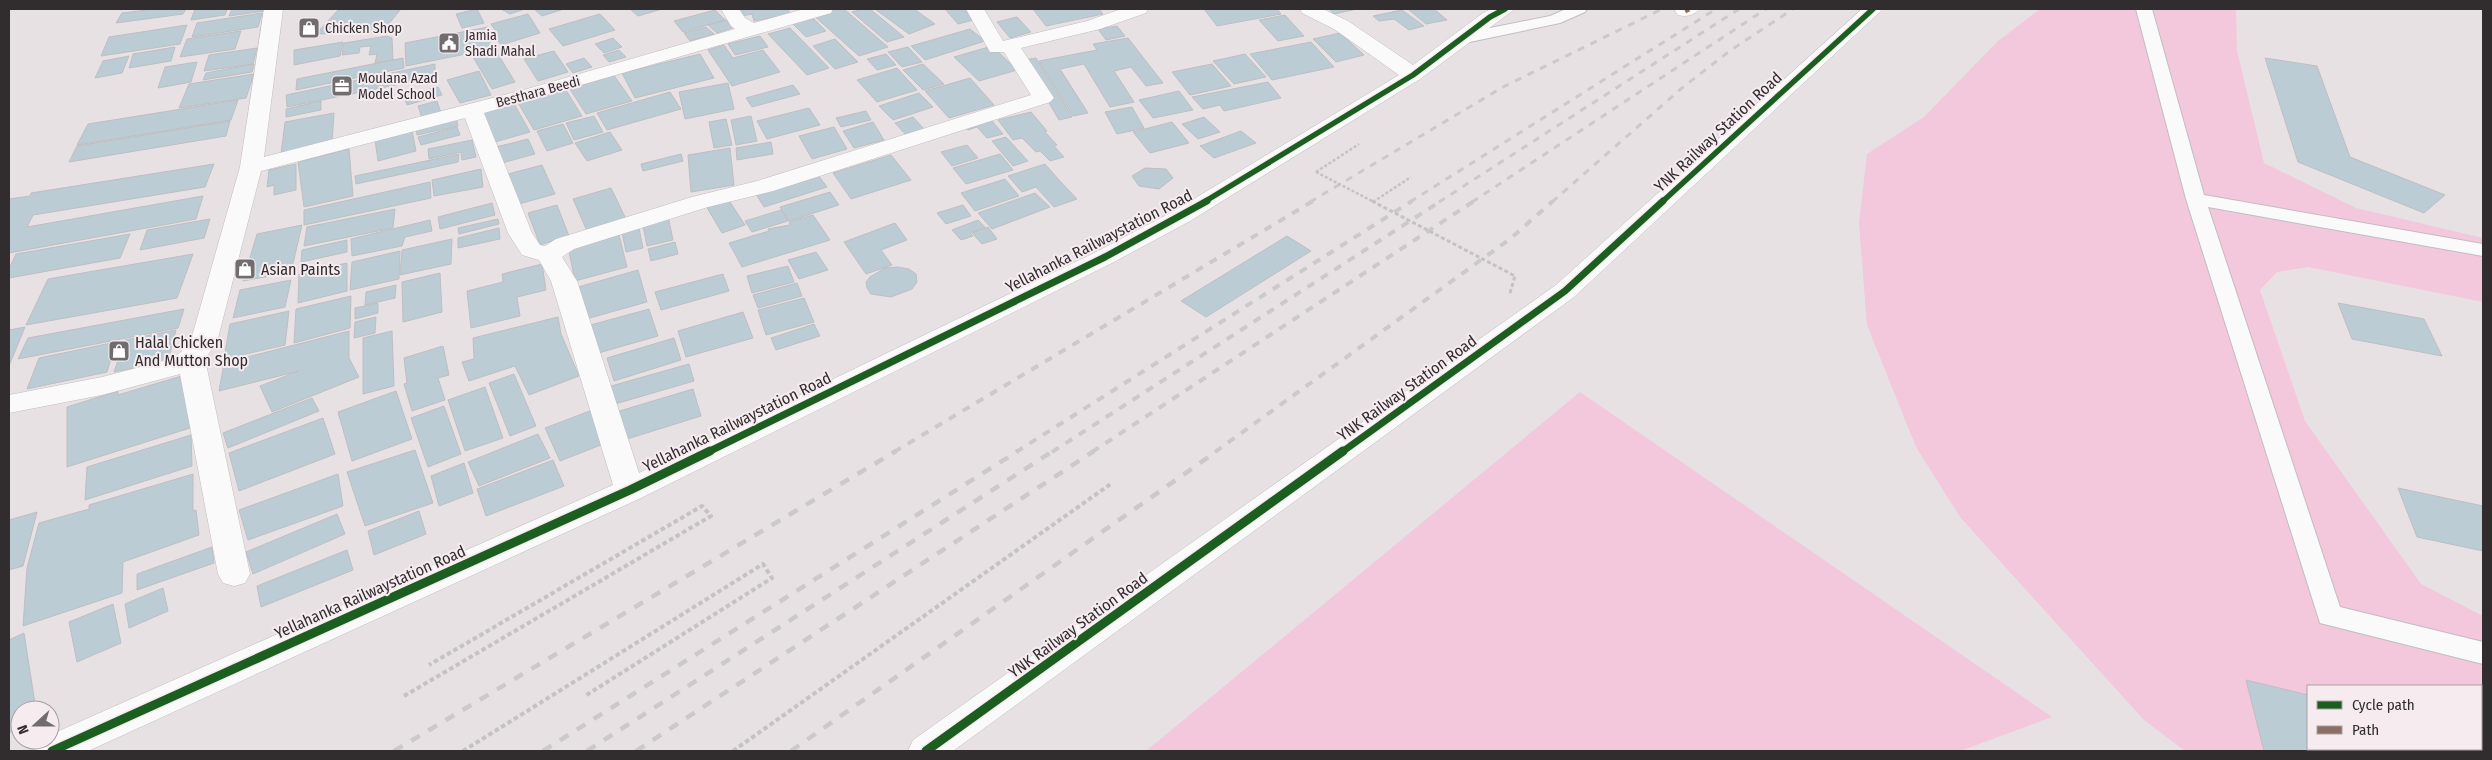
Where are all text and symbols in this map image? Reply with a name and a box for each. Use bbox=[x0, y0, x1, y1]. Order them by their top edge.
shop icon: Chicken Shop bbox=[297, 16, 321, 40]
place label: Chicken Shop bbox=[325, 20, 402, 37]
place label: Jamia Shadi Mahal bbox=[465, 27, 535, 60]
public building icon: Jamia Shadi Mahal bbox=[437, 31, 461, 55]
street label: YNK Railway Station Road bbox=[1650, 68, 1786, 196]
place label: Moulana Azad Model School bbox=[358, 70, 438, 103]
street label: Besthara Beedi bbox=[494, 73, 582, 111]
office icon: Moulana Azad Model School bbox=[330, 74, 354, 98]
street label: Yellahanka Railwaystation Road bbox=[1002, 186, 1196, 296]
shop icon: Asian Paints bbox=[233, 257, 257, 281]
place label: Asian Paints bbox=[261, 260, 340, 279]
street label: YNK Railway Station Road bbox=[1334, 331, 1480, 445]
place label: Halal Chicken And Mutton Shop bbox=[135, 333, 248, 370]
shop icon: Halal Chicken And Mutton Shop bbox=[107, 339, 131, 363]
street label: Yellahanka Railwaystation Road bbox=[640, 368, 834, 476]
street label: Yellahanka Railwaystation Road bbox=[272, 541, 468, 643]
street label: YNK Railway Station Road bbox=[1005, 568, 1151, 682]
legend bbox=[2307, 685, 2482, 750]
text: Cycle path bbox=[2352, 696, 2415, 714]
north arrow bbox=[10, 700, 60, 750]
text: Path bbox=[2352, 721, 2379, 739]
text: N bbox=[14, 723, 33, 736]

